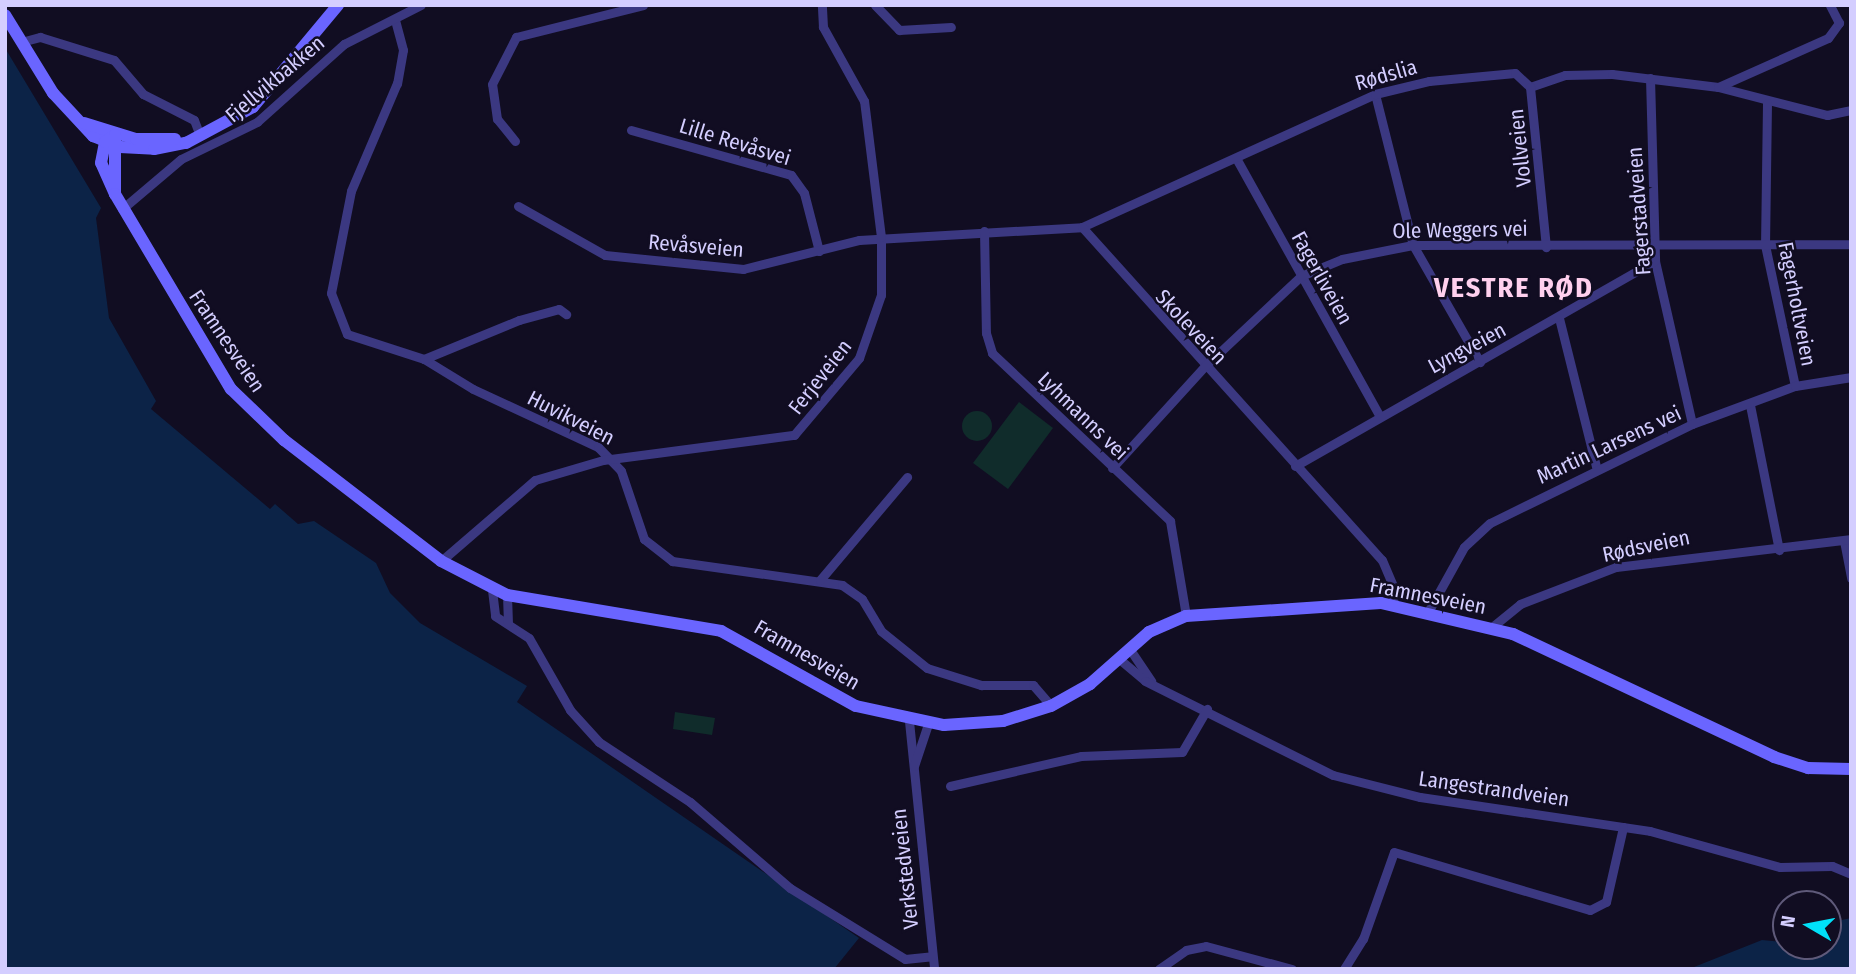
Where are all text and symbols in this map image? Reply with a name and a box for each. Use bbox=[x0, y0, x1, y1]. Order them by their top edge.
street label: Fjellvikbakken bbox=[220, 30, 330, 128]
street label: Rødslia bbox=[1352, 54, 1420, 96]
street label: Vollveien bbox=[1503, 108, 1537, 188]
street label: Lille Revåsvei bbox=[676, 113, 794, 171]
street label: Fagerstadveien bbox=[1622, 146, 1656, 276]
street label: Ole Weggers vei bbox=[1392, 216, 1528, 244]
street label: Fagerliveien bbox=[1286, 227, 1358, 329]
street label: Revåsveien bbox=[647, 229, 745, 263]
street label: Fagerholtveien bbox=[1773, 240, 1821, 368]
district label: VESTRE RØD bbox=[1435, 271, 1593, 305]
street label: Skoleveien bbox=[1150, 284, 1232, 370]
street label: Framnesveien bbox=[184, 285, 270, 397]
street label: Lyngveien bbox=[1424, 317, 1510, 379]
street label: Ferjeveien bbox=[783, 335, 857, 419]
street label: Lyhmanns vei bbox=[1033, 367, 1133, 465]
street label: Huvikveien bbox=[523, 385, 619, 451]
street label: Martin Larsens vei bbox=[1533, 401, 1685, 489]
street label: Rødsveien bbox=[1600, 524, 1692, 568]
street label: Framnesveien bbox=[1368, 572, 1488, 620]
street label: Framnesveien bbox=[750, 615, 864, 695]
street label: Langestrandveien bbox=[1417, 766, 1571, 812]
street label: Verkstedveien bbox=[886, 807, 924, 931]
north arrow bbox=[1772, 890, 1842, 960]
text: N bbox=[1775, 914, 1800, 929]

